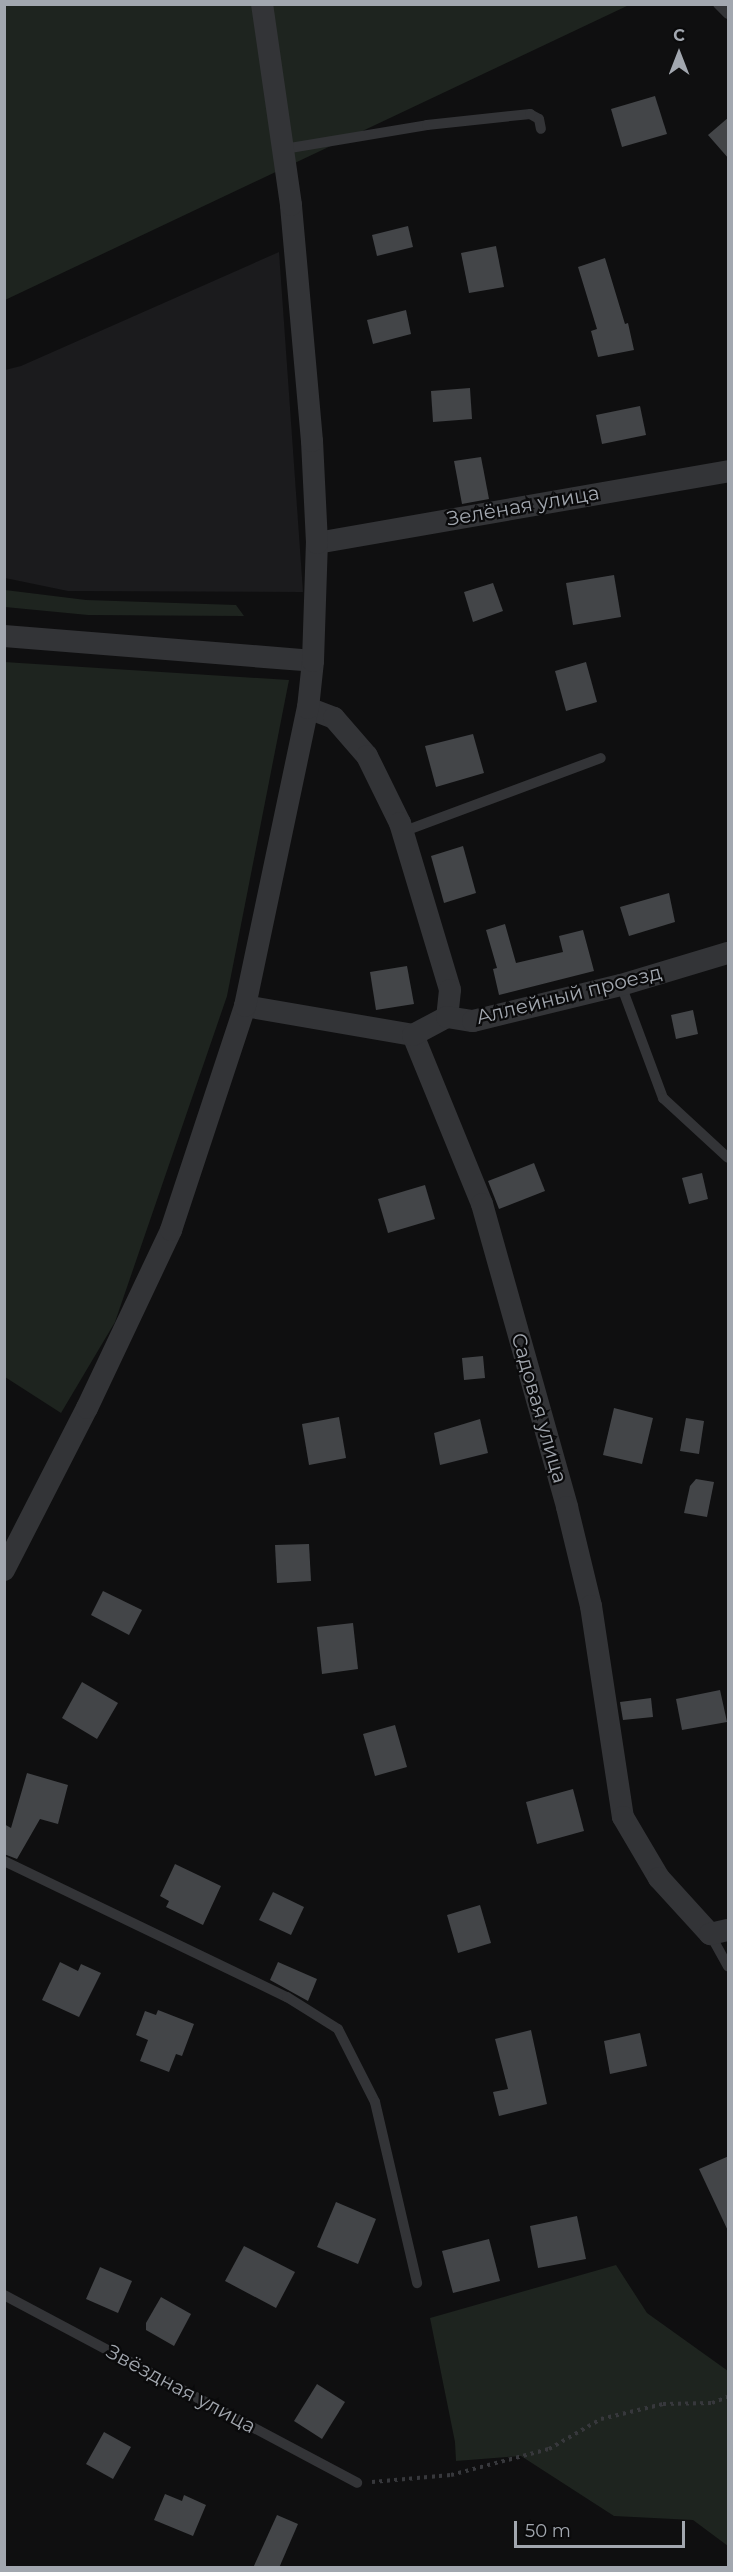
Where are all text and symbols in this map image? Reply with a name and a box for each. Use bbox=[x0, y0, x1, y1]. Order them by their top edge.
north arrow bbox=[649, 24, 709, 84]
text: С bbox=[673, 26, 685, 45]
street label: Зелёная улица bbox=[445, 481, 601, 531]
street label: Аллейный проезд bbox=[474, 960, 664, 1030]
street label: Садовая улица bbox=[506, 1330, 572, 1486]
street label: Звёздная улица bbox=[102, 2340, 260, 2438]
scale bar bbox=[517, 2509, 688, 2547]
text: 50 m bbox=[525, 2520, 571, 2542]

